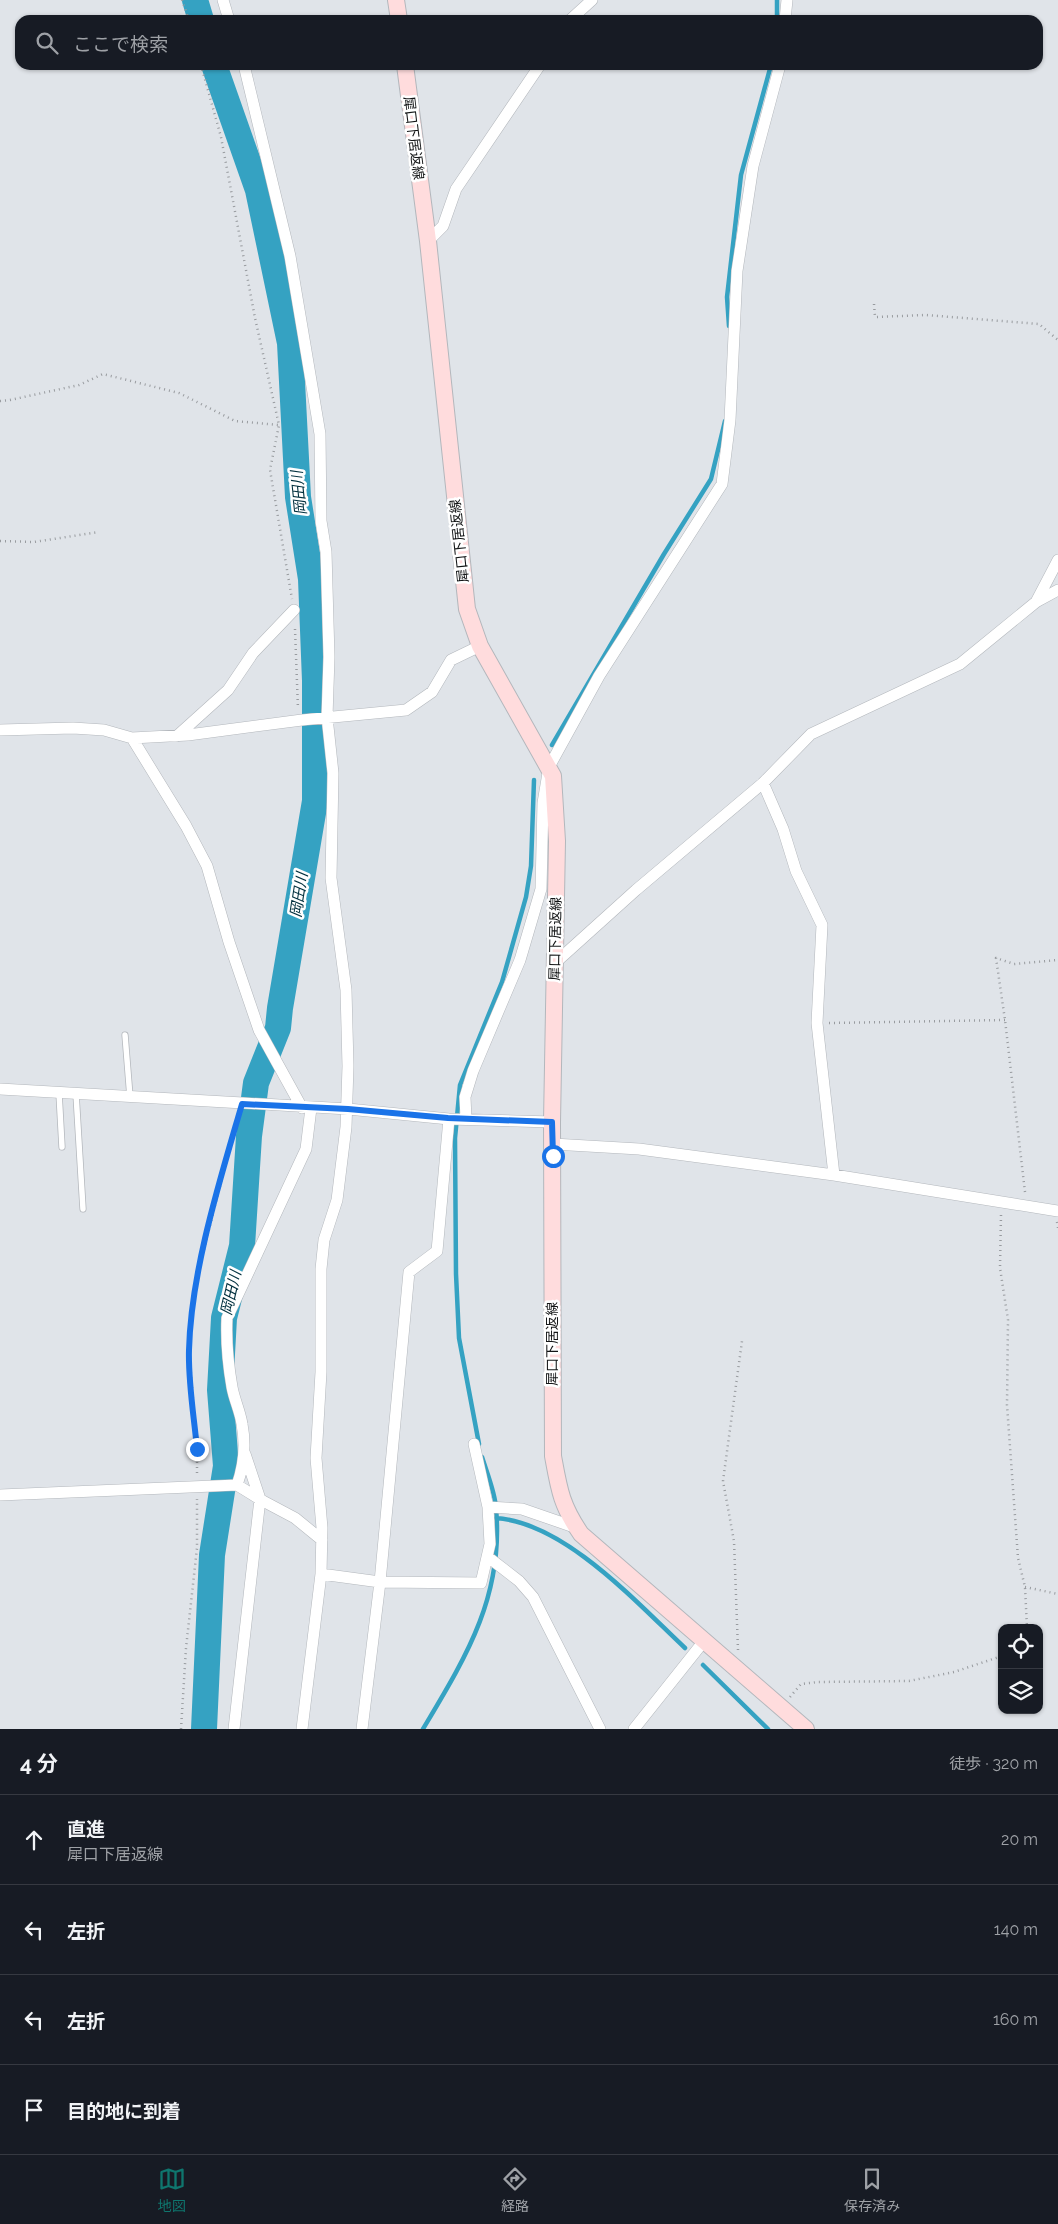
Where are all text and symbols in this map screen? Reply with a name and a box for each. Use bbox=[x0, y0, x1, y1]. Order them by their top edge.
search box bbox=[15, 15, 1043, 70]
icon: search bbox=[33, 29, 61, 57]
text: ここで検索 bbox=[73, 33, 168, 55]
street label: 犀口下居返線 bbox=[401, 95, 427, 181]
water label: 岡田川 bbox=[287, 468, 310, 516]
street label: 犀口下居返線 bbox=[447, 498, 471, 584]
water label: 岡田川 bbox=[287, 869, 312, 919]
street label: 犀口下居返線 bbox=[546, 897, 564, 981]
route start bbox=[542, 1145, 565, 1168]
water label: 岡田川 bbox=[217, 1267, 245, 1317]
street label: 犀口下居返線 bbox=[544, 1302, 560, 1386]
route end bbox=[186, 1438, 209, 1461]
map controls bbox=[998, 1624, 1043, 1714]
button: locate bbox=[998, 1624, 1043, 1669]
button: layers bbox=[998, 1669, 1043, 1714]
text: 4 分 bbox=[20, 1751, 58, 1776]
text: 徒歩 · 320 m bbox=[949, 1754, 1038, 1773]
text: 直進 bbox=[67, 1818, 105, 1840]
icon: ahead bbox=[20, 1826, 48, 1854]
text: 20 m bbox=[1001, 1830, 1038, 1849]
text: 犀口下居返線 bbox=[67, 1845, 163, 1864]
icon: left bbox=[20, 1916, 48, 1944]
text: 左折 bbox=[67, 1920, 105, 1942]
text: 140 m bbox=[994, 1920, 1038, 1939]
icon: left bbox=[20, 2006, 48, 2034]
text: 左折 bbox=[67, 2010, 105, 2032]
text: 160 m bbox=[993, 2010, 1038, 2029]
icon: arrive bbox=[20, 2096, 48, 2124]
text: 目的地に到着 bbox=[67, 2100, 181, 2122]
tab: 地図 bbox=[158, 2165, 186, 2215]
tab: 経路 bbox=[501, 2165, 529, 2215]
tab: 保存済み bbox=[844, 2165, 900, 2215]

